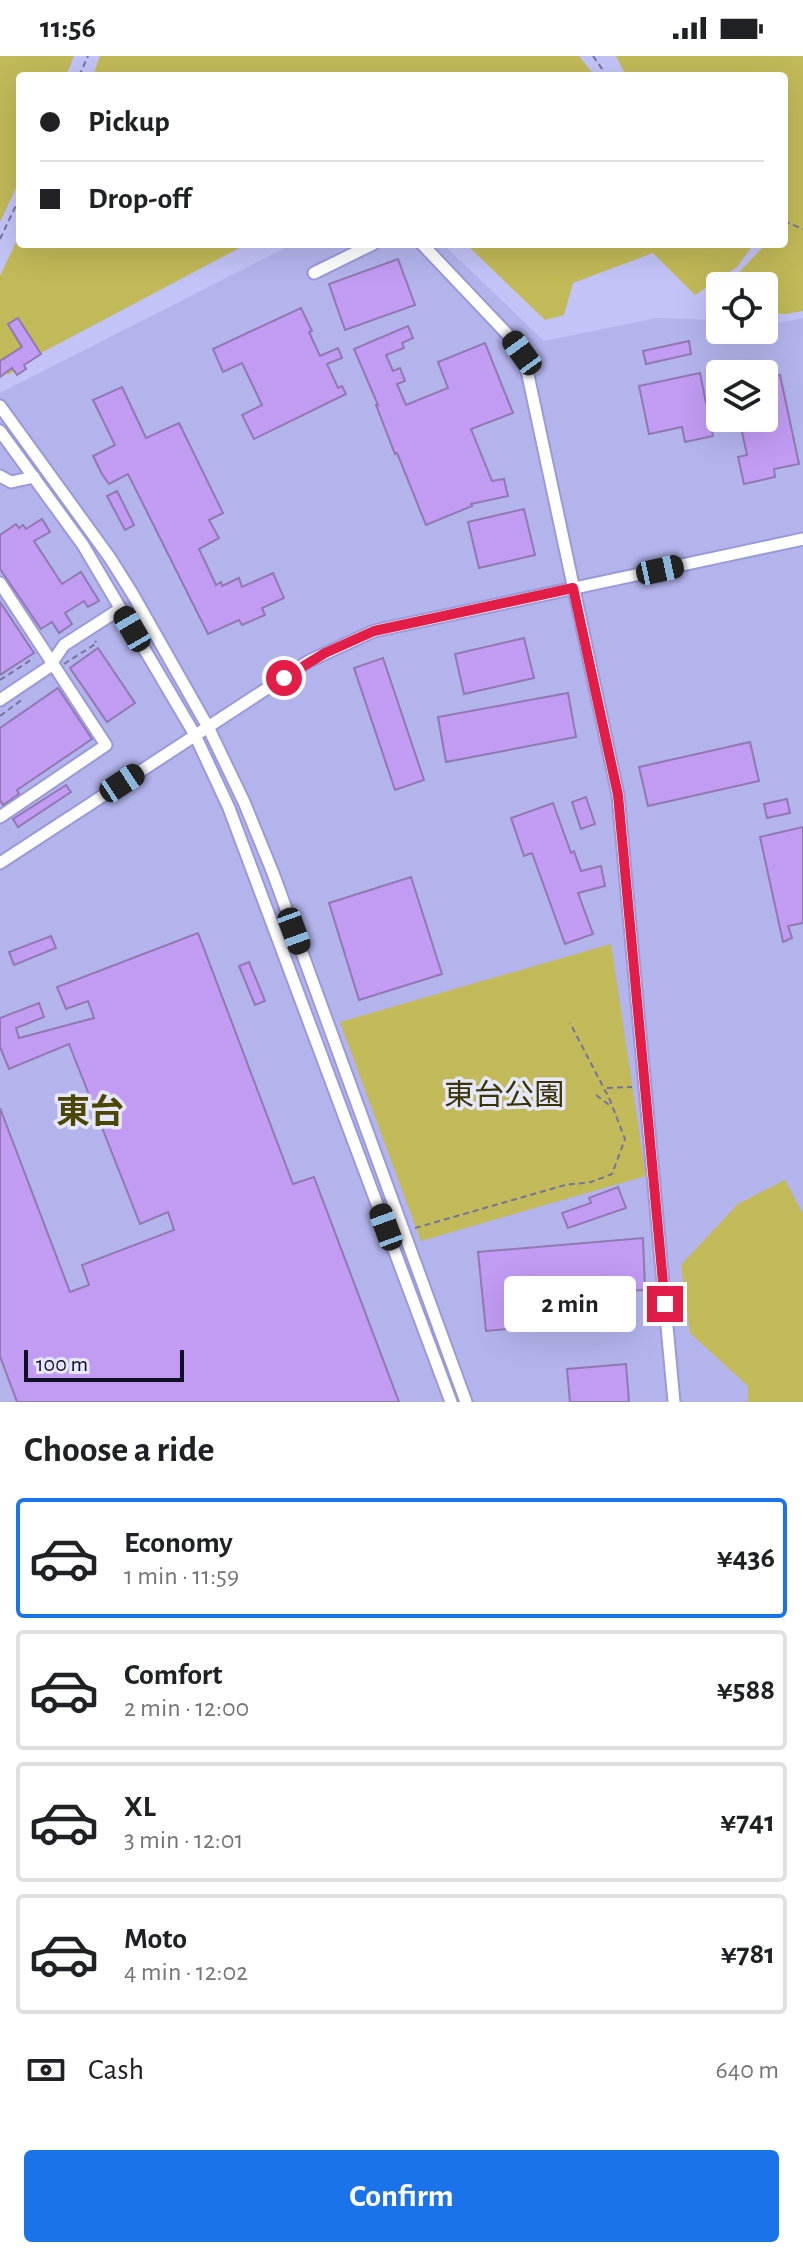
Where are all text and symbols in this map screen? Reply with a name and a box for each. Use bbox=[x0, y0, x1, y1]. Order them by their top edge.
text: 11:56 bbox=[40, 13, 96, 43]
text: Pickup bbox=[88, 107, 170, 137]
text: Drop-off bbox=[88, 184, 191, 214]
map controls bbox=[706, 272, 778, 432]
button: locate bbox=[706, 272, 778, 344]
car bbox=[498, 327, 546, 379]
button: layers bbox=[706, 360, 778, 432]
car bbox=[634, 553, 686, 587]
car bbox=[110, 602, 154, 656]
route start bbox=[266, 660, 302, 696]
car bbox=[95, 760, 149, 806]
car bbox=[275, 904, 313, 958]
park label: 東台公園 bbox=[444, 1079, 564, 1111]
district label: 東台 bbox=[56, 1093, 124, 1130]
car bbox=[367, 1200, 405, 1254]
callout: 2 min bbox=[505, 1276, 637, 1332]
route end bbox=[647, 1286, 683, 1322]
text: 2 min bbox=[541, 1291, 599, 1317]
scale bar bbox=[24, 1346, 184, 1382]
text: 100 m bbox=[36, 1353, 88, 1375]
text: Choose a ride bbox=[24, 1432, 214, 1468]
icon: car bbox=[28, 1522, 100, 1594]
text: Economy bbox=[124, 1528, 233, 1558]
text: ¥436 bbox=[717, 1543, 775, 1573]
text: 1 min · 11:59 bbox=[124, 1563, 239, 1589]
icon: car bbox=[28, 1654, 100, 1726]
text: Comfort bbox=[124, 1660, 223, 1690]
text: ¥588 bbox=[717, 1675, 775, 1705]
text: 2 min · 12:00 bbox=[124, 1695, 249, 1721]
icon: car bbox=[28, 1786, 100, 1858]
text: XL bbox=[124, 1792, 156, 1822]
text: ¥741 bbox=[720, 1807, 775, 1837]
text: 3 min · 12:01 bbox=[124, 1827, 243, 1853]
icon: car bbox=[28, 1918, 100, 1990]
text: Moto bbox=[124, 1924, 187, 1954]
text: ¥781 bbox=[721, 1939, 775, 1969]
text: 4 min · 12:02 bbox=[124, 1959, 248, 1985]
icon: cash bbox=[24, 2048, 68, 2092]
text: Cash bbox=[88, 2055, 144, 2085]
text: 640 m bbox=[715, 2057, 779, 2083]
button: Confirm bbox=[24, 2150, 779, 2242]

